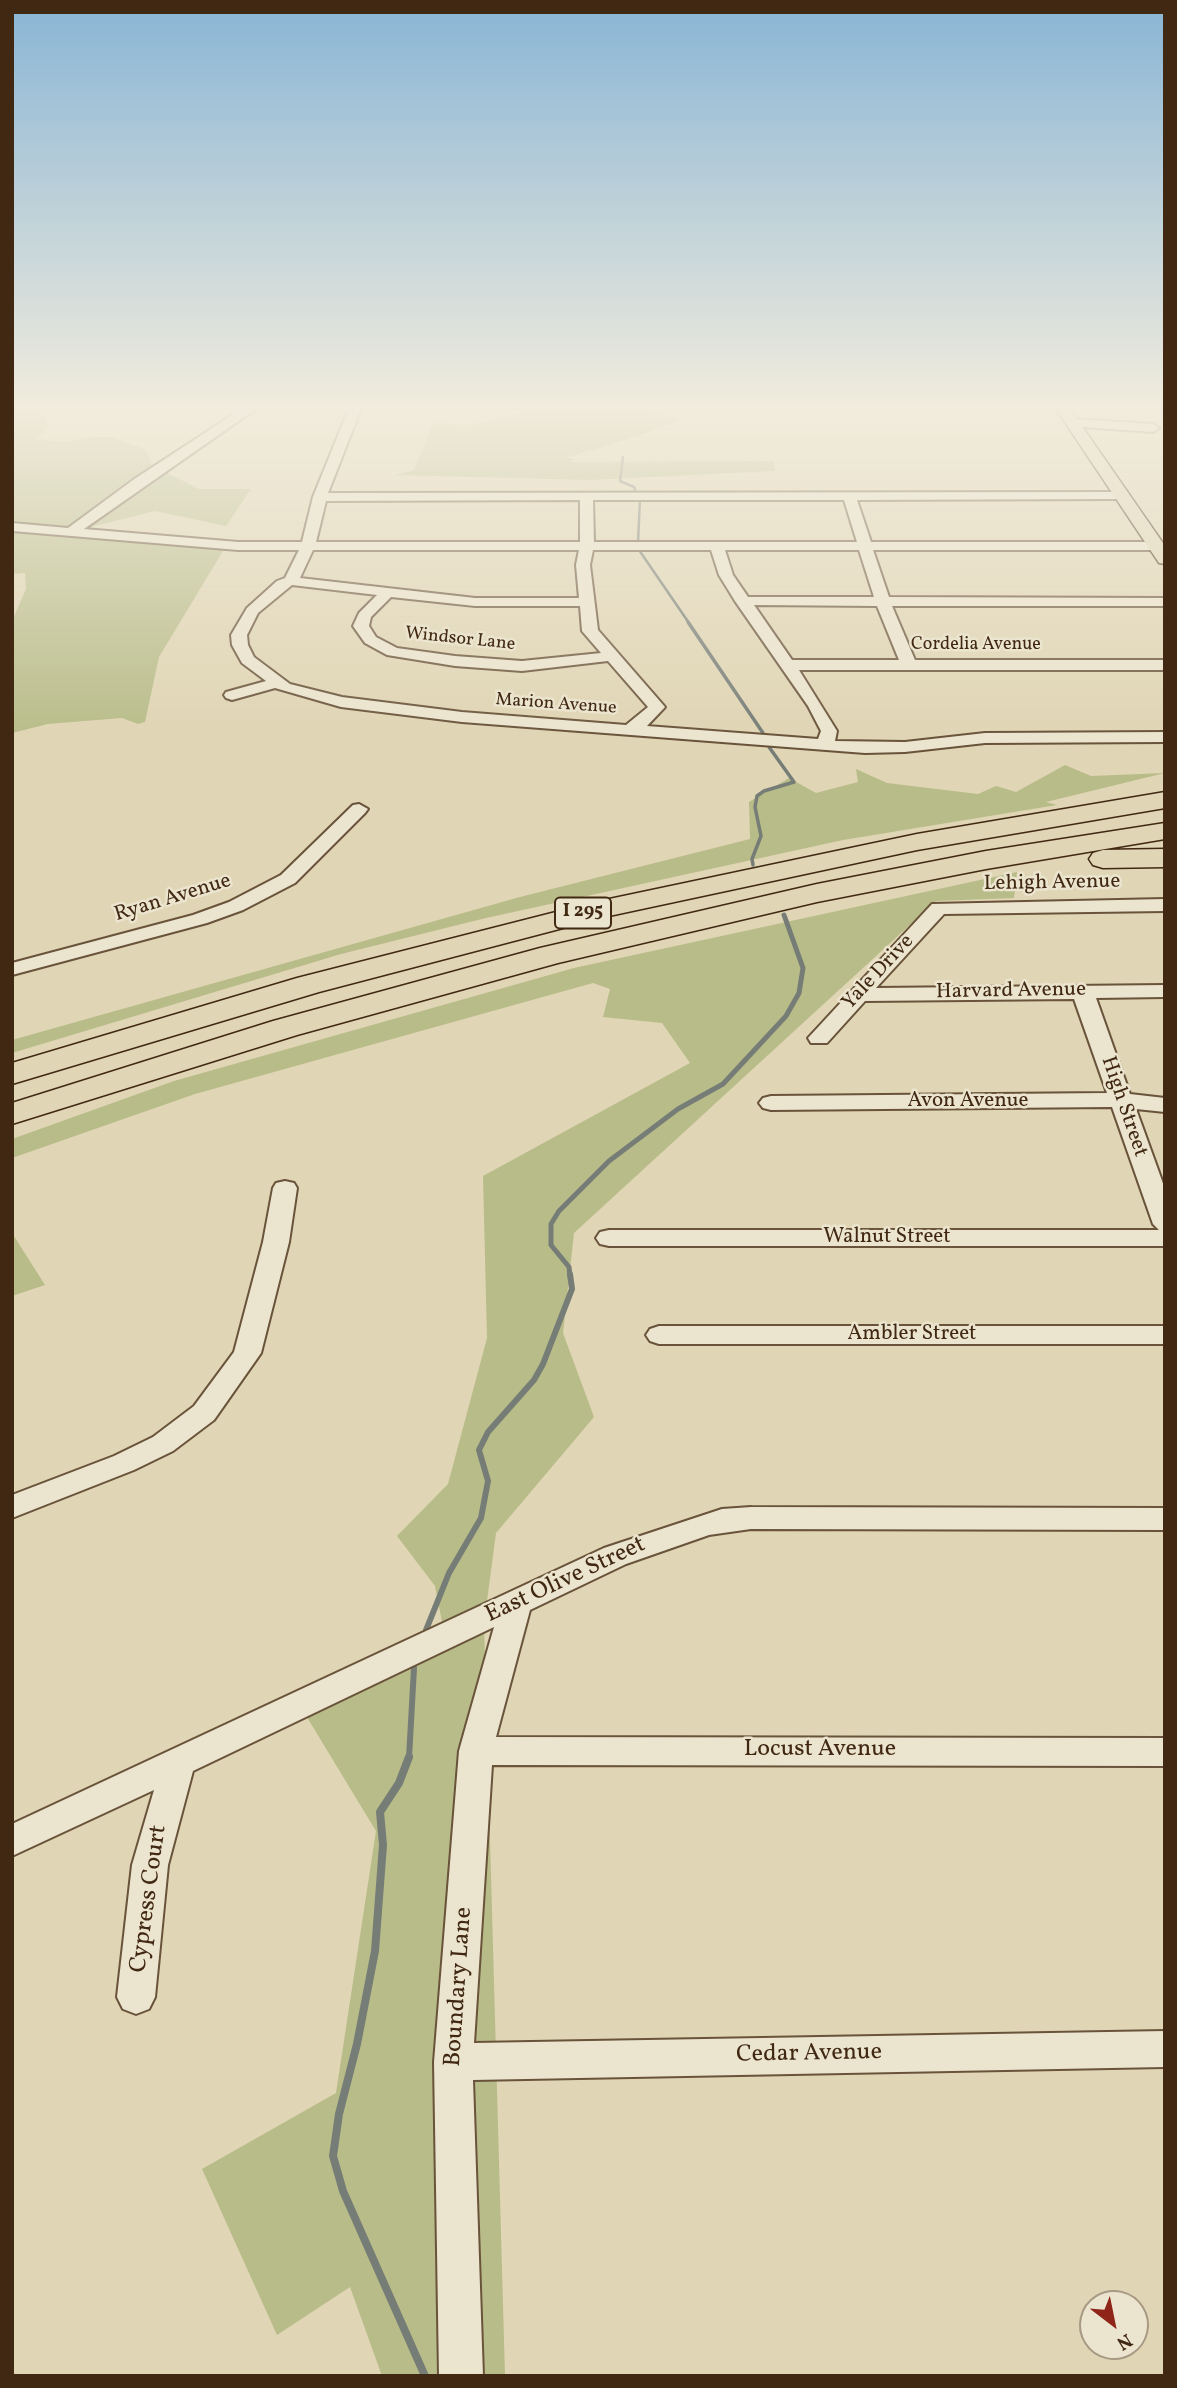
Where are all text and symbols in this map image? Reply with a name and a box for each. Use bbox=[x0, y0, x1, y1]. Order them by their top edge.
street label: Windsor Lane bbox=[404, 623, 516, 657]
street label: Cordelia Avenue bbox=[911, 635, 1041, 657]
street label: Marion Avenue bbox=[495, 690, 617, 720]
street label: Ryan Avenue bbox=[112, 869, 234, 929]
street label: Lehigh Avenue bbox=[983, 870, 1121, 898]
road number: I 295 bbox=[555, 897, 611, 928]
street label: Yale Drive bbox=[838, 930, 920, 1016]
street label: Harvard Avenue bbox=[936, 978, 1086, 1006]
street label: High Street bbox=[1094, 1053, 1152, 1161]
street label: Avon Avenue bbox=[907, 1089, 1029, 1115]
street label: Walnut Street bbox=[823, 1225, 951, 1251]
street label: Ambler Street bbox=[848, 1322, 976, 1348]
street label: East Olive Street bbox=[481, 1531, 651, 1631]
street label: Locust Avenue bbox=[744, 1737, 896, 1765]
street label: Cypress Court bbox=[125, 1823, 175, 1975]
street label: Boundary Lane bbox=[440, 1906, 480, 2068]
street label: Cedar Avenue bbox=[736, 2039, 882, 2071]
north arrow bbox=[1079, 2290, 1149, 2360]
text: N bbox=[1111, 2326, 1137, 2356]

